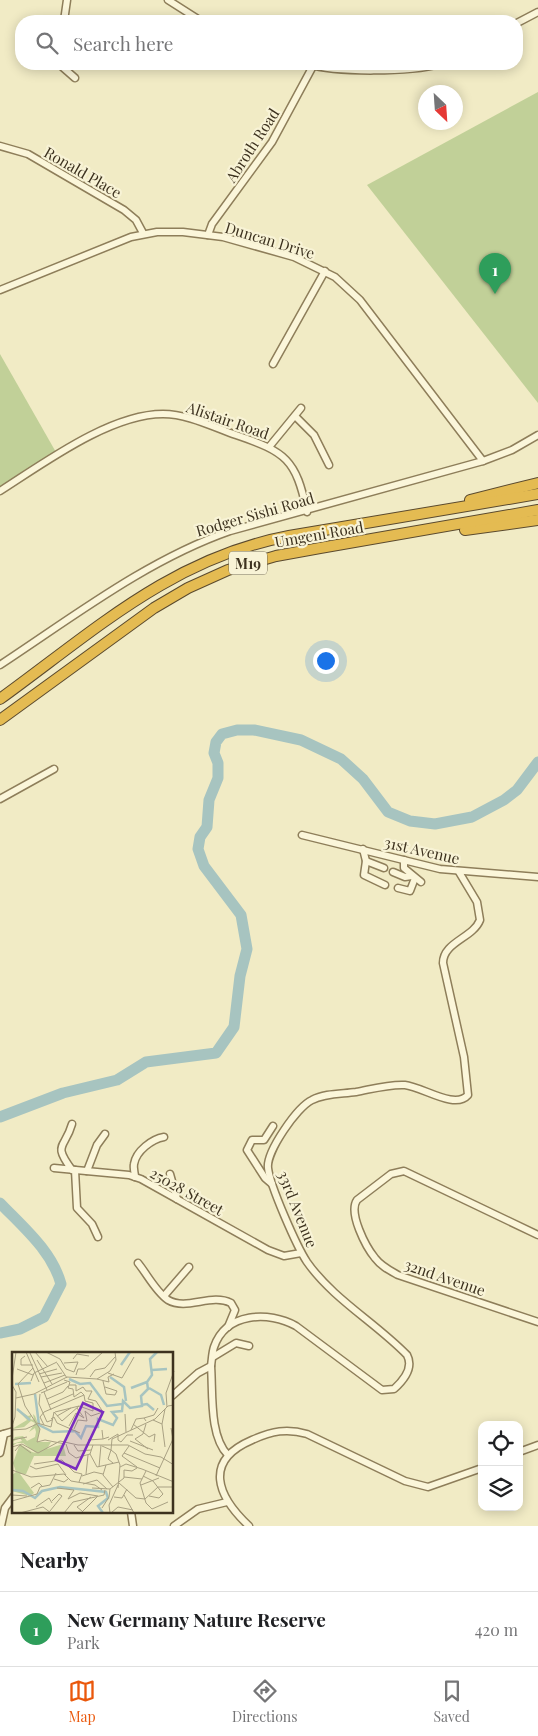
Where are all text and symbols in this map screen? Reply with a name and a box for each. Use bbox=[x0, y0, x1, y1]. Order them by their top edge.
search box bbox=[15, 15, 523, 70]
icon: search bbox=[33, 29, 61, 57]
text: Search here bbox=[73, 30, 173, 56]
north arrow bbox=[418, 85, 463, 130]
street label: Abroth Road bbox=[220, 104, 284, 187]
street label: Ronald Place bbox=[41, 142, 125, 202]
street label: Duncan Drive bbox=[223, 217, 317, 263]
pin: 1 bbox=[479, 253, 511, 294]
street label: Alistair Road bbox=[183, 396, 272, 444]
street label: Rodger Sishi Road bbox=[193, 487, 317, 540]
street label: Umgeni Road bbox=[273, 516, 365, 552]
road number: M19 bbox=[229, 552, 267, 574]
your location bbox=[313, 648, 339, 674]
street label: 31st Avenue bbox=[382, 832, 462, 868]
street label: 25028 Street bbox=[147, 1163, 228, 1220]
street label: 33rd Avenue bbox=[273, 1168, 323, 1250]
street label: 32nd Avenue bbox=[402, 1254, 488, 1300]
inset map bbox=[12, 1352, 174, 1514]
map controls bbox=[478, 1421, 523, 1511]
button: locate bbox=[478, 1421, 523, 1466]
button: layers bbox=[478, 1466, 523, 1511]
text: Nearby bbox=[20, 1545, 89, 1573]
text: New Germany Nature Reserve bbox=[67, 1606, 326, 1632]
text: 1 bbox=[33, 1619, 39, 1640]
text: 420 m bbox=[475, 1619, 518, 1640]
text: Park bbox=[67, 1632, 100, 1653]
tab: Map bbox=[68, 1677, 96, 1726]
tab: Directions bbox=[232, 1677, 297, 1726]
tab: Saved bbox=[434, 1677, 470, 1726]

